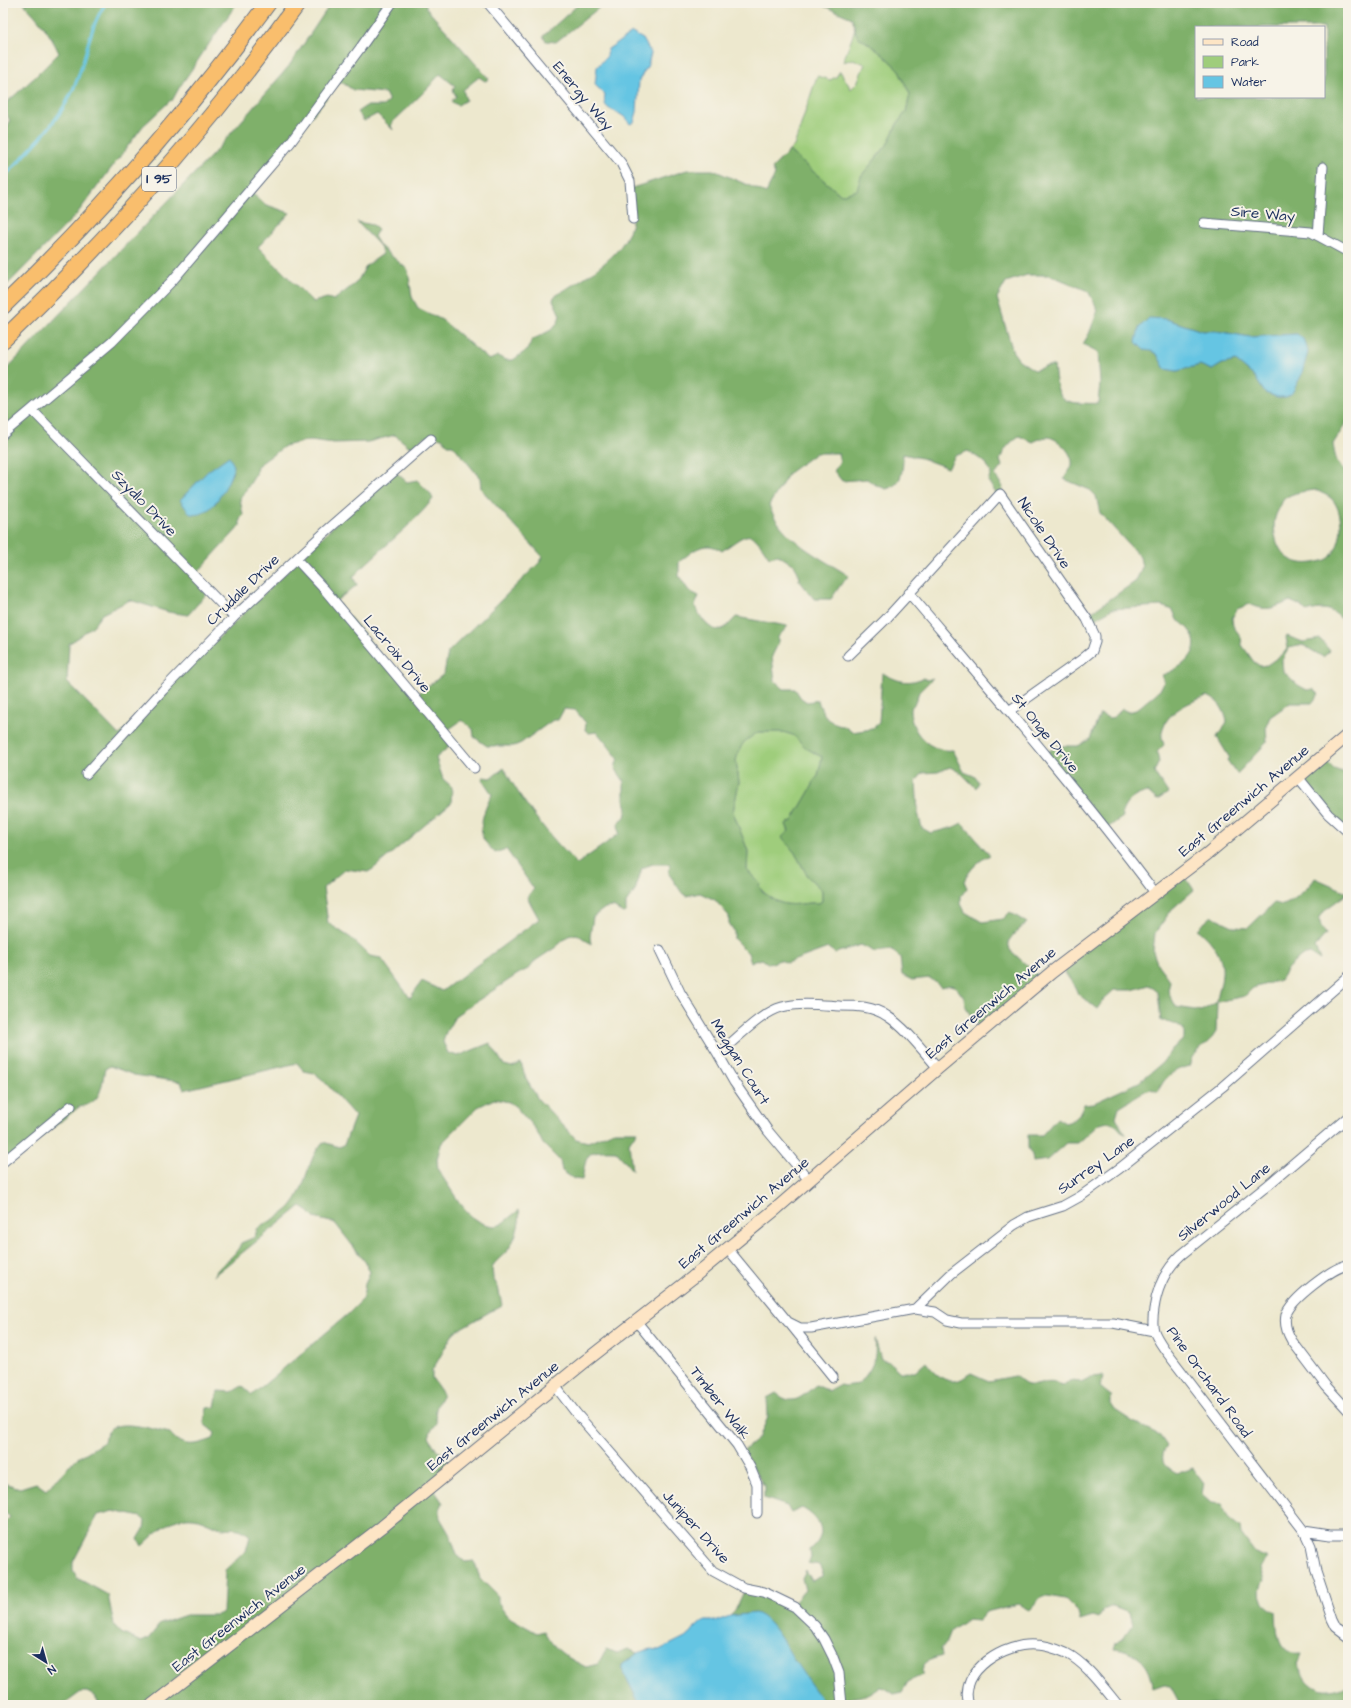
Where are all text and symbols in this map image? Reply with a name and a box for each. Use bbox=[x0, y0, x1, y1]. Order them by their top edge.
legend bbox=[1195, 26, 1325, 98]
text: Road bbox=[1231, 34, 1259, 51]
text: Park bbox=[1231, 54, 1259, 71]
street label: Energy Way bbox=[547, 57, 618, 136]
text: Water bbox=[1231, 74, 1267, 91]
road number: I 95 bbox=[142, 167, 176, 191]
street label: Sire Way bbox=[1230, 201, 1296, 228]
street label: Szydlo Drive bbox=[106, 465, 181, 542]
street label: Nicole Drive bbox=[1012, 493, 1076, 573]
street label: Crudale Drive bbox=[202, 550, 284, 630]
street label: Lacroix Drive bbox=[358, 611, 436, 697]
street label: St Onge Drive bbox=[1005, 689, 1084, 778]
street label: East Greenwich Avenue bbox=[1174, 740, 1314, 862]
street label: East Greenwich Avenue bbox=[921, 942, 1061, 1064]
street label: Meggan Court bbox=[704, 1015, 775, 1110]
street label: Surrey Lane bbox=[1053, 1131, 1139, 1200]
street label: East Greenwich Avenue bbox=[674, 1152, 814, 1274]
street label: Silverwood Lane bbox=[1173, 1158, 1275, 1246]
street label: Pine Orchard Road bbox=[1161, 1322, 1257, 1442]
street label: East Greenwich Avenue bbox=[422, 1356, 564, 1476]
street label: Timber Walk bbox=[685, 1362, 755, 1444]
street label: Juniper Drive bbox=[657, 1486, 735, 1568]
street label: East Greenwich Avenue bbox=[168, 1559, 310, 1677]
north arrow bbox=[26, 1642, 66, 1682]
text: N bbox=[44, 1662, 59, 1678]

